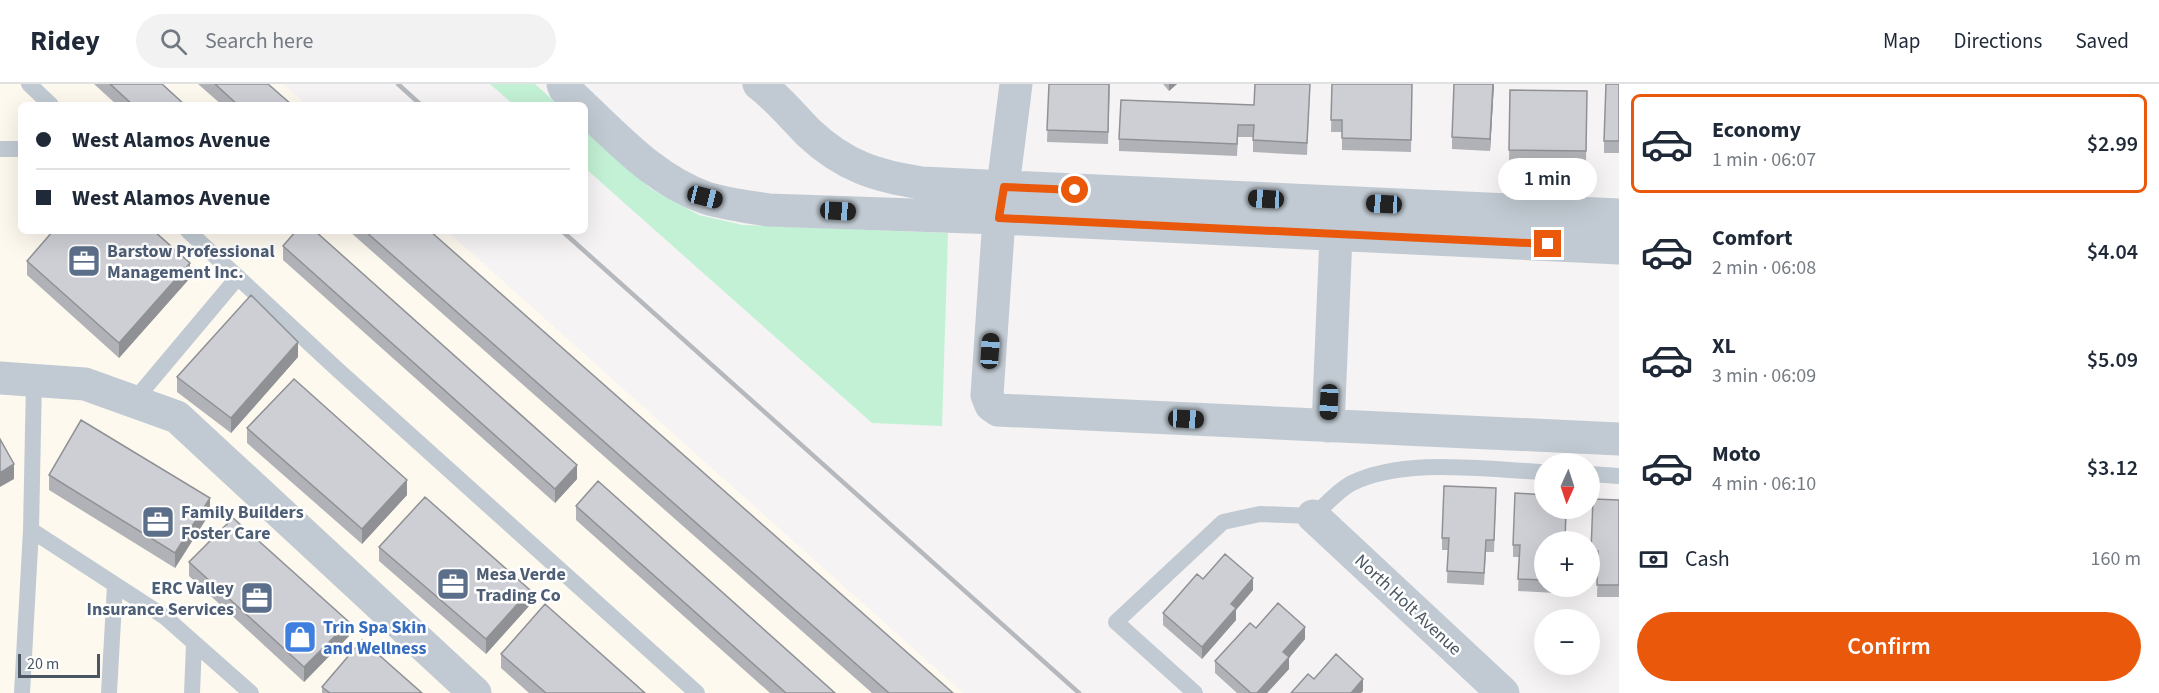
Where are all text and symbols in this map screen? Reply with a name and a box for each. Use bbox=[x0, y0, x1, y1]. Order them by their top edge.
search box bbox=[136, 14, 556, 68]
text: Ridey bbox=[30, 21, 100, 61]
icon: search bbox=[157, 25, 190, 58]
text: Search here bbox=[205, 25, 313, 57]
text: Map bbox=[1883, 26, 1921, 56]
text: Directions bbox=[1954, 26, 2042, 56]
text: Saved bbox=[2075, 26, 2129, 56]
text: Economy bbox=[1712, 114, 1801, 146]
icon: car bbox=[1640, 117, 1694, 171]
text: West Alamos Avenue bbox=[72, 124, 270, 156]
text: $2.99 bbox=[2087, 128, 2138, 160]
text: 1 min · 06:07 bbox=[1712, 146, 1816, 174]
callout: 1 min bbox=[1498, 157, 1598, 199]
text: 1 min bbox=[1524, 165, 1571, 193]
route start bbox=[1061, 176, 1088, 203]
text: West Alamos Avenue bbox=[72, 182, 270, 214]
car bbox=[685, 184, 725, 210]
car bbox=[1248, 189, 1284, 209]
car bbox=[1366, 194, 1402, 214]
car bbox=[820, 201, 856, 221]
text: Comfort bbox=[1712, 222, 1793, 254]
icon: car bbox=[1640, 225, 1694, 279]
route end bbox=[1534, 230, 1561, 257]
text: $4.04 bbox=[2087, 236, 2138, 268]
place label: Barstow Professional Management Inc. bbox=[107, 239, 275, 285]
office icon: Barstow Professional Management Inc. bbox=[66, 243, 102, 279]
text: 2 min · 06:08 bbox=[1712, 254, 1816, 282]
text: XL bbox=[1712, 330, 1736, 362]
car bbox=[980, 332, 1000, 370]
icon: car bbox=[1640, 333, 1694, 387]
text: $5.09 bbox=[2087, 344, 2138, 376]
text: 3 min · 06:09 bbox=[1712, 362, 1816, 390]
car bbox=[1319, 384, 1339, 420]
car bbox=[1168, 409, 1204, 429]
text: Moto bbox=[1712, 438, 1761, 470]
icon: car bbox=[1640, 441, 1694, 495]
text: $3.12 bbox=[2087, 452, 2138, 484]
north arrow bbox=[1534, 453, 1600, 519]
map controls bbox=[1534, 453, 1600, 675]
text: 4 min · 06:10 bbox=[1712, 470, 1816, 498]
place label: Family Builders Foster Care bbox=[181, 500, 304, 546]
office icon: Family Builders Foster Care bbox=[140, 504, 176, 540]
button: + bbox=[1534, 531, 1600, 597]
icon: cash bbox=[1637, 543, 1670, 576]
text: Cash bbox=[1685, 543, 1730, 575]
text: 160 m bbox=[2091, 545, 2141, 573]
street label: North Holt Avenue bbox=[1349, 549, 1467, 661]
place label: Mesa Verde Trading Co bbox=[476, 562, 566, 608]
office icon: Mesa Verde Trading Co bbox=[435, 566, 471, 602]
place label: ERC Valley Insurance Services bbox=[87, 576, 235, 622]
office icon: ERC Valley Insurance Services bbox=[239, 580, 275, 616]
button: − bbox=[1534, 609, 1600, 675]
button: Confirm bbox=[1637, 612, 2141, 681]
place label: Trin Spa Skin and Wellness bbox=[323, 615, 427, 661]
shop icon: Trin Spa Skin and Wellness bbox=[282, 619, 318, 655]
scale bar bbox=[18, 651, 100, 678]
text: 20 m bbox=[27, 653, 59, 675]

